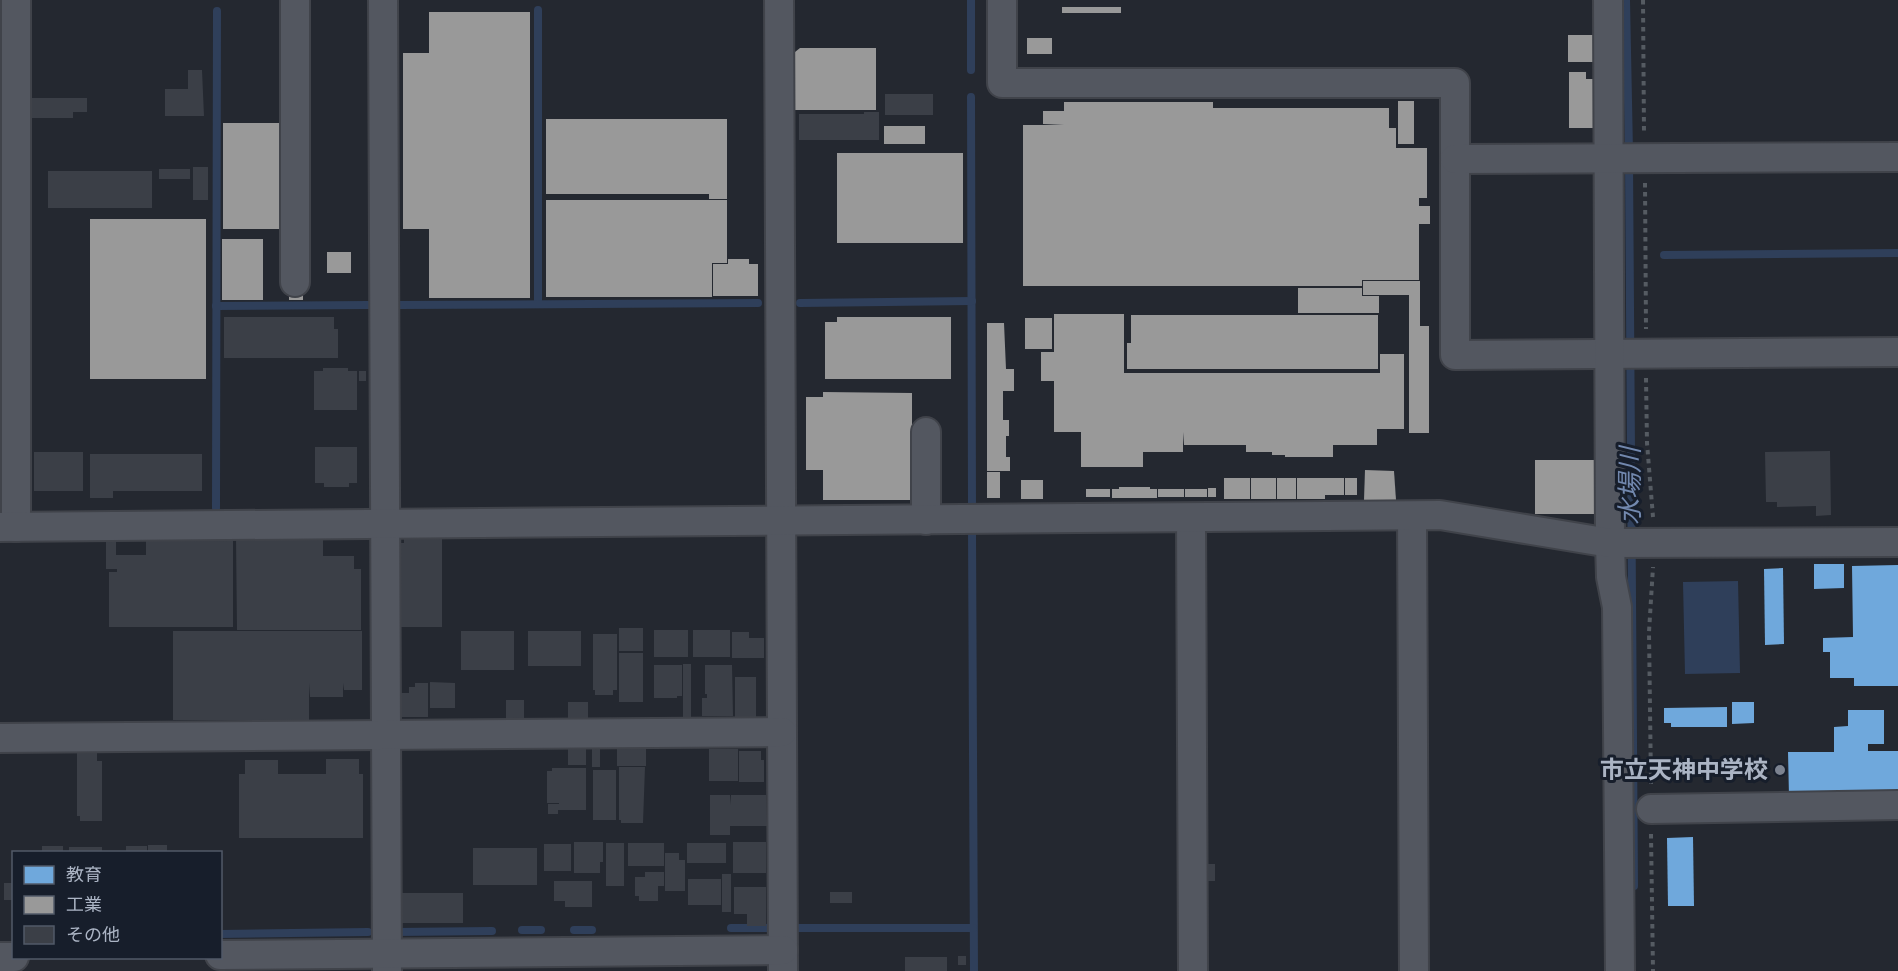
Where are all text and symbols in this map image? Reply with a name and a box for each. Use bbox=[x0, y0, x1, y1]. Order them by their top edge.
water label: 水場川 bbox=[1617, 444, 1644, 525]
place label: 市立天神中学校 bbox=[1600, 757, 1768, 783]
marker: 市立天神中学校 bbox=[1773, 763, 1787, 777]
legend bbox=[12, 851, 222, 959]
text: 教育 bbox=[66, 865, 102, 885]
text: 工業 bbox=[66, 896, 102, 915]
text: その他 bbox=[66, 926, 120, 945]

